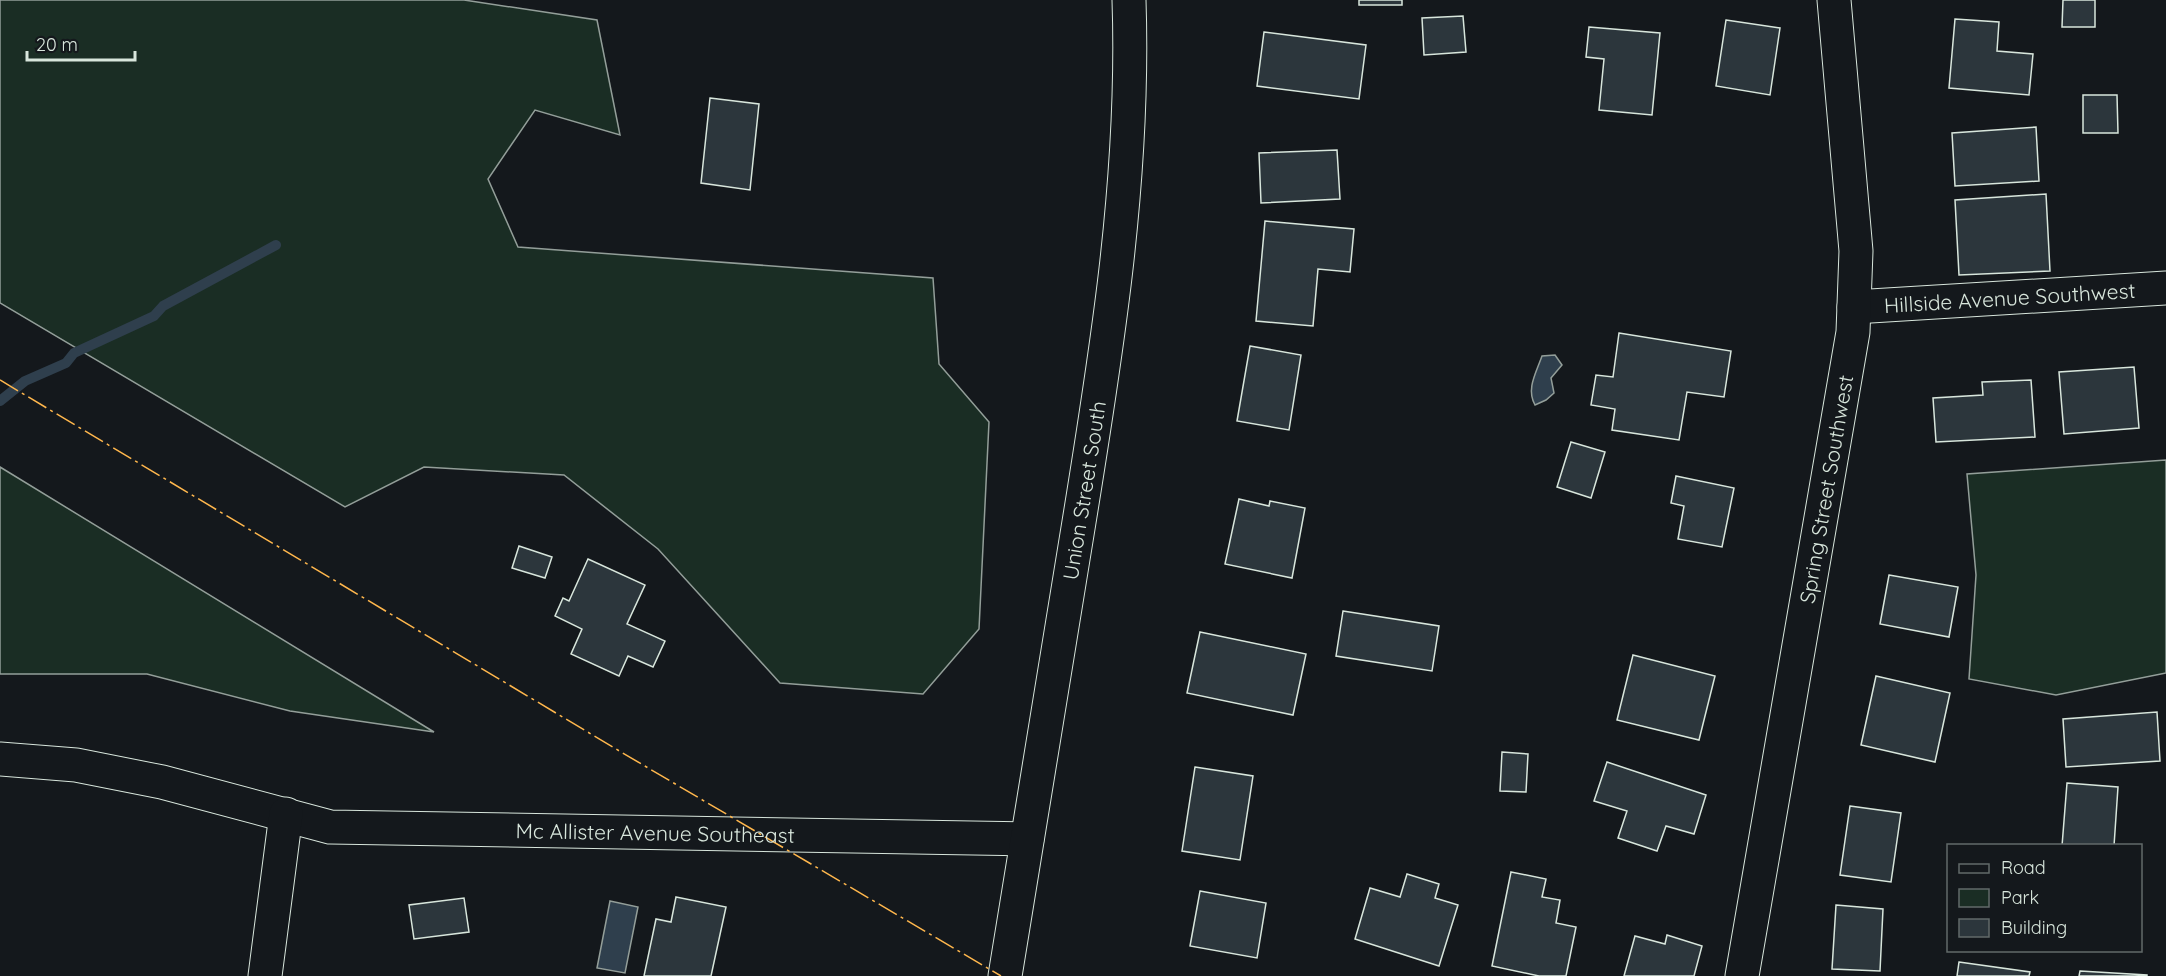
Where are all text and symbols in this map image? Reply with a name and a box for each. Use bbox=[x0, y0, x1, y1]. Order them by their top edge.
scale bar bbox=[27, 24, 135, 62]
text: 20 m bbox=[36, 33, 78, 56]
street label: Hillside Avenue Southwest bbox=[1883, 277, 2136, 318]
street label: Spring Street Southwest bbox=[1793, 373, 1858, 605]
street label: Union Street South bbox=[1057, 399, 1111, 582]
street label: Mc Allister Avenue Southeast bbox=[515, 817, 795, 848]
legend bbox=[1947, 844, 2142, 952]
text: Road bbox=[2001, 856, 2046, 879]
text: Park bbox=[2001, 886, 2039, 909]
text: Building bbox=[2001, 916, 2067, 939]

